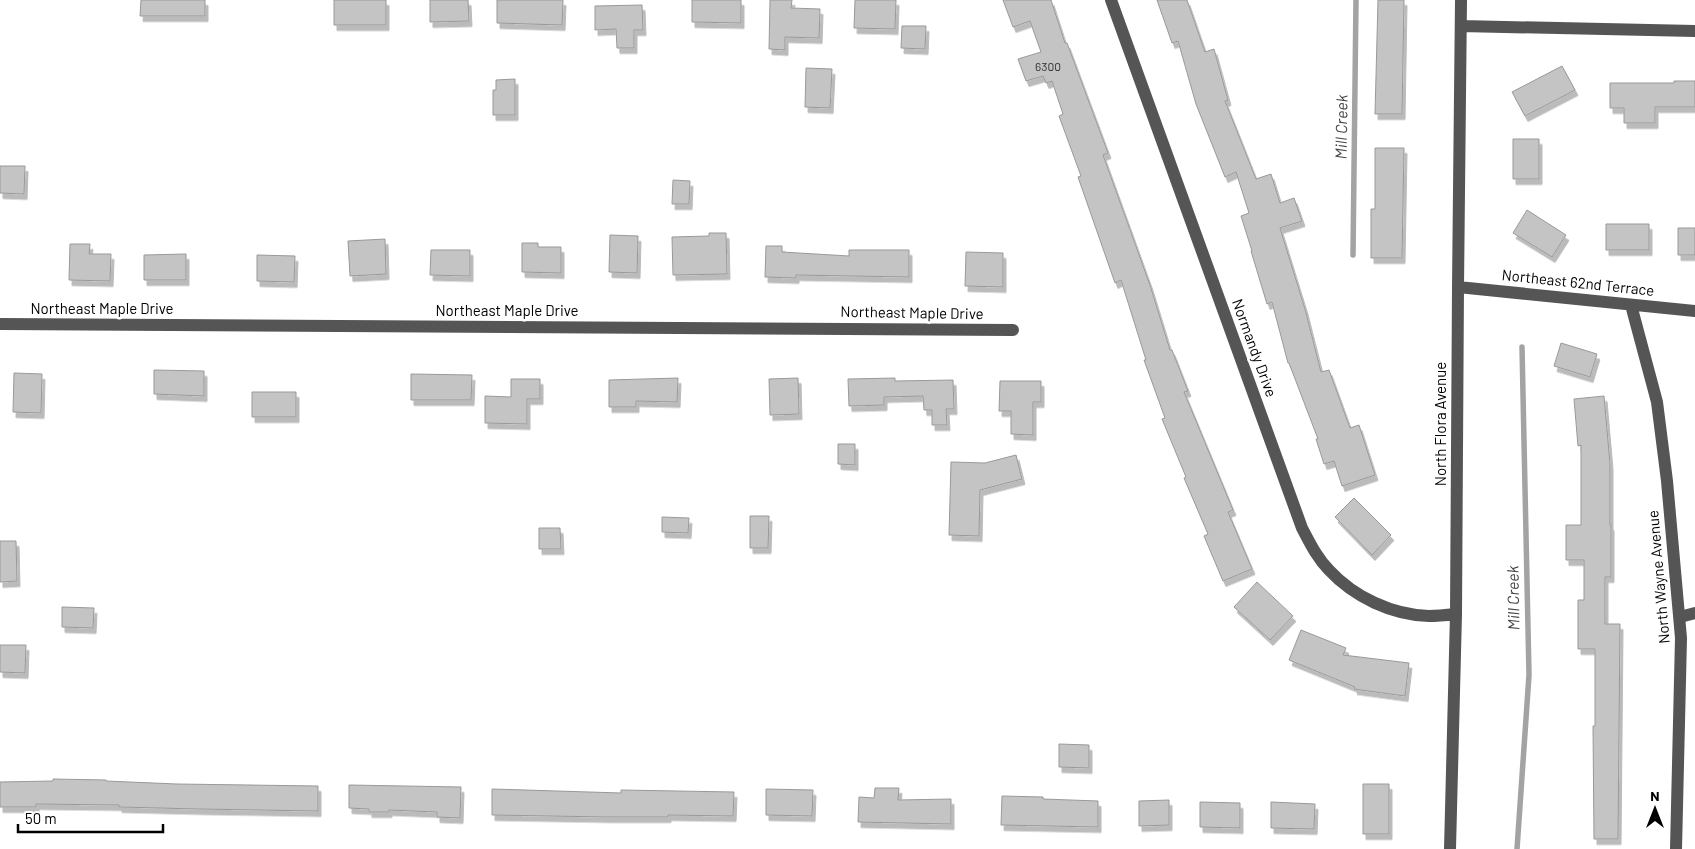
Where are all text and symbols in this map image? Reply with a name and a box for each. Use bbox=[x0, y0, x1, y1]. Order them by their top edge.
house number: 6300 bbox=[1035, 59, 1061, 73]
water label: Mill Creek bbox=[1330, 94, 1351, 159]
street label: Northeast 62nd Terrace bbox=[1501, 265, 1655, 299]
street label: Normandy Drive bbox=[1229, 296, 1281, 399]
street label: Northeast Maple Drive bbox=[30, 299, 174, 317]
street label: Northeast Maple Drive bbox=[435, 301, 579, 319]
street label: Northeast Maple Drive bbox=[840, 302, 984, 322]
street label: North Flora Avenue bbox=[1431, 362, 1449, 486]
street label: North Wayne Avenue bbox=[1643, 509, 1673, 645]
water label: Mill Creek bbox=[1502, 565, 1523, 630]
north arrow bbox=[1630, 784, 1680, 834]
text: N bbox=[1650, 787, 1660, 804]
scale bar bbox=[18, 802, 162, 834]
text: 50 m bbox=[25, 809, 57, 827]

